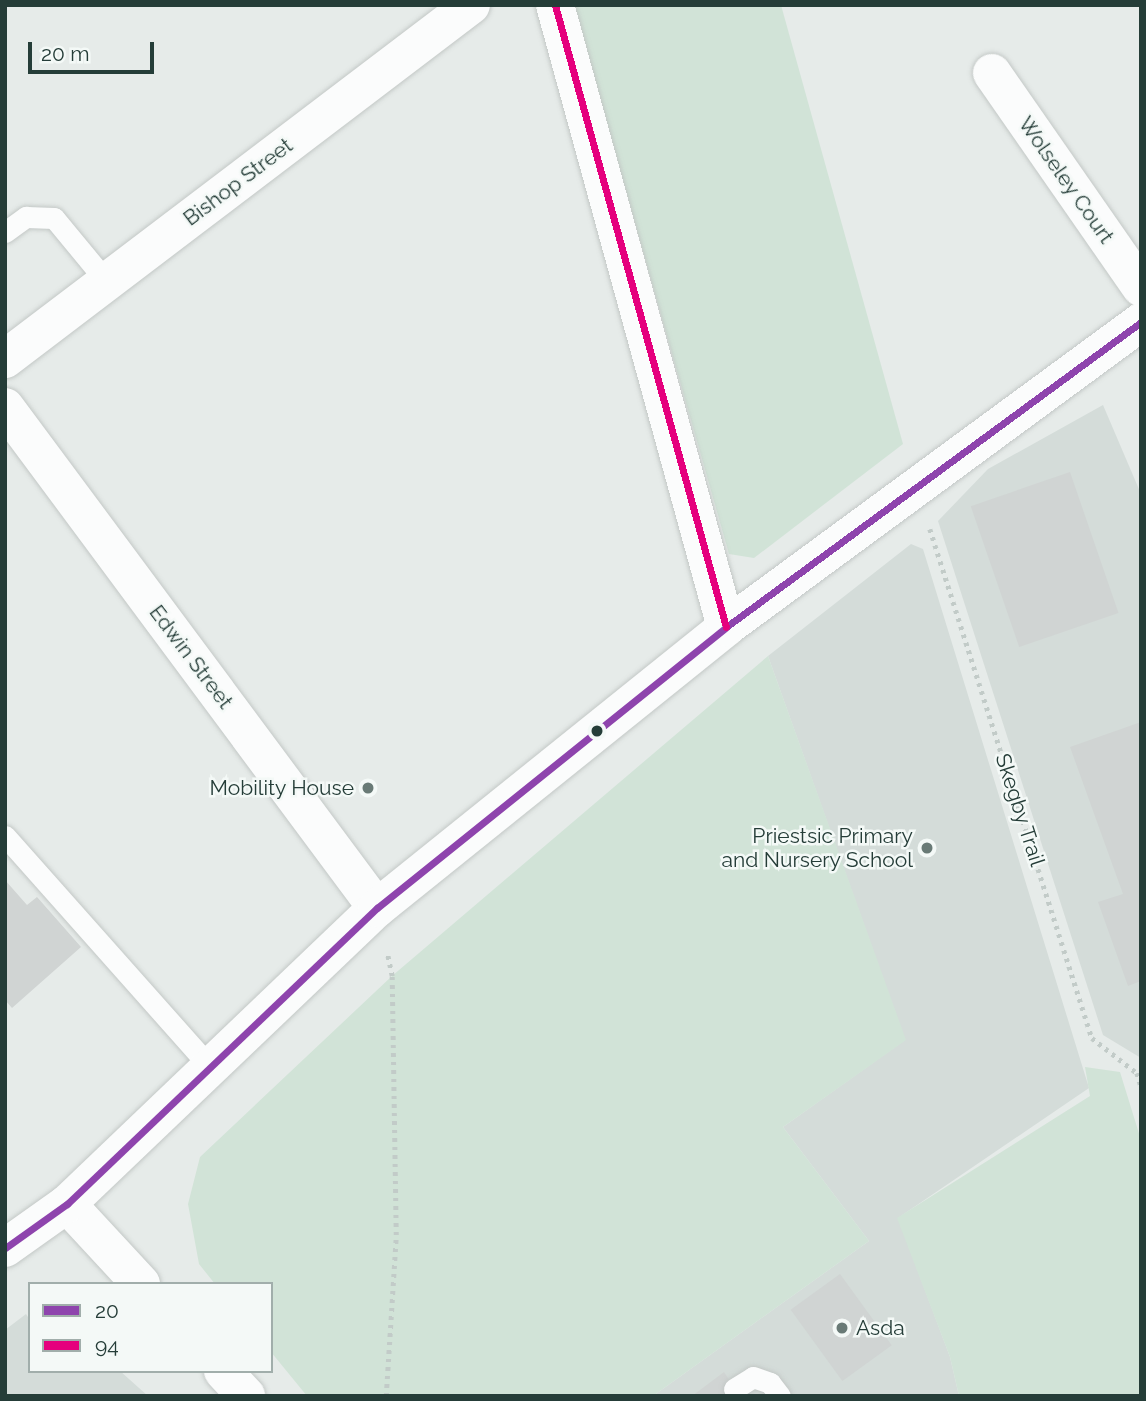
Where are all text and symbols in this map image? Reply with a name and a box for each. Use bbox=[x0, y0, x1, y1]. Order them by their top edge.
scale bar bbox=[32, 28, 158, 72]
text: 20 m bbox=[41, 41, 89, 66]
street label: Wolseley Court bbox=[1013, 112, 1119, 248]
street label: Bishop Street bbox=[179, 133, 297, 231]
street label: Edwin Street bbox=[144, 600, 238, 714]
unlabelled marker bbox=[590, 724, 604, 738]
street label: Skegby Trail bbox=[990, 750, 1050, 870]
place label: Mobility House bbox=[209, 775, 354, 801]
marker: Mobility House bbox=[360, 780, 376, 796]
place label: Priestsic Primary and Nursery School bbox=[721, 823, 913, 873]
marker: Priestsic Primary and Nursery School bbox=[919, 840, 935, 856]
legend bbox=[28, 1282, 273, 1373]
text: 20 bbox=[95, 1298, 119, 1323]
place label: Asda bbox=[856, 1315, 905, 1341]
marker: Asda bbox=[834, 1320, 850, 1336]
text: 94 bbox=[95, 1333, 119, 1358]

